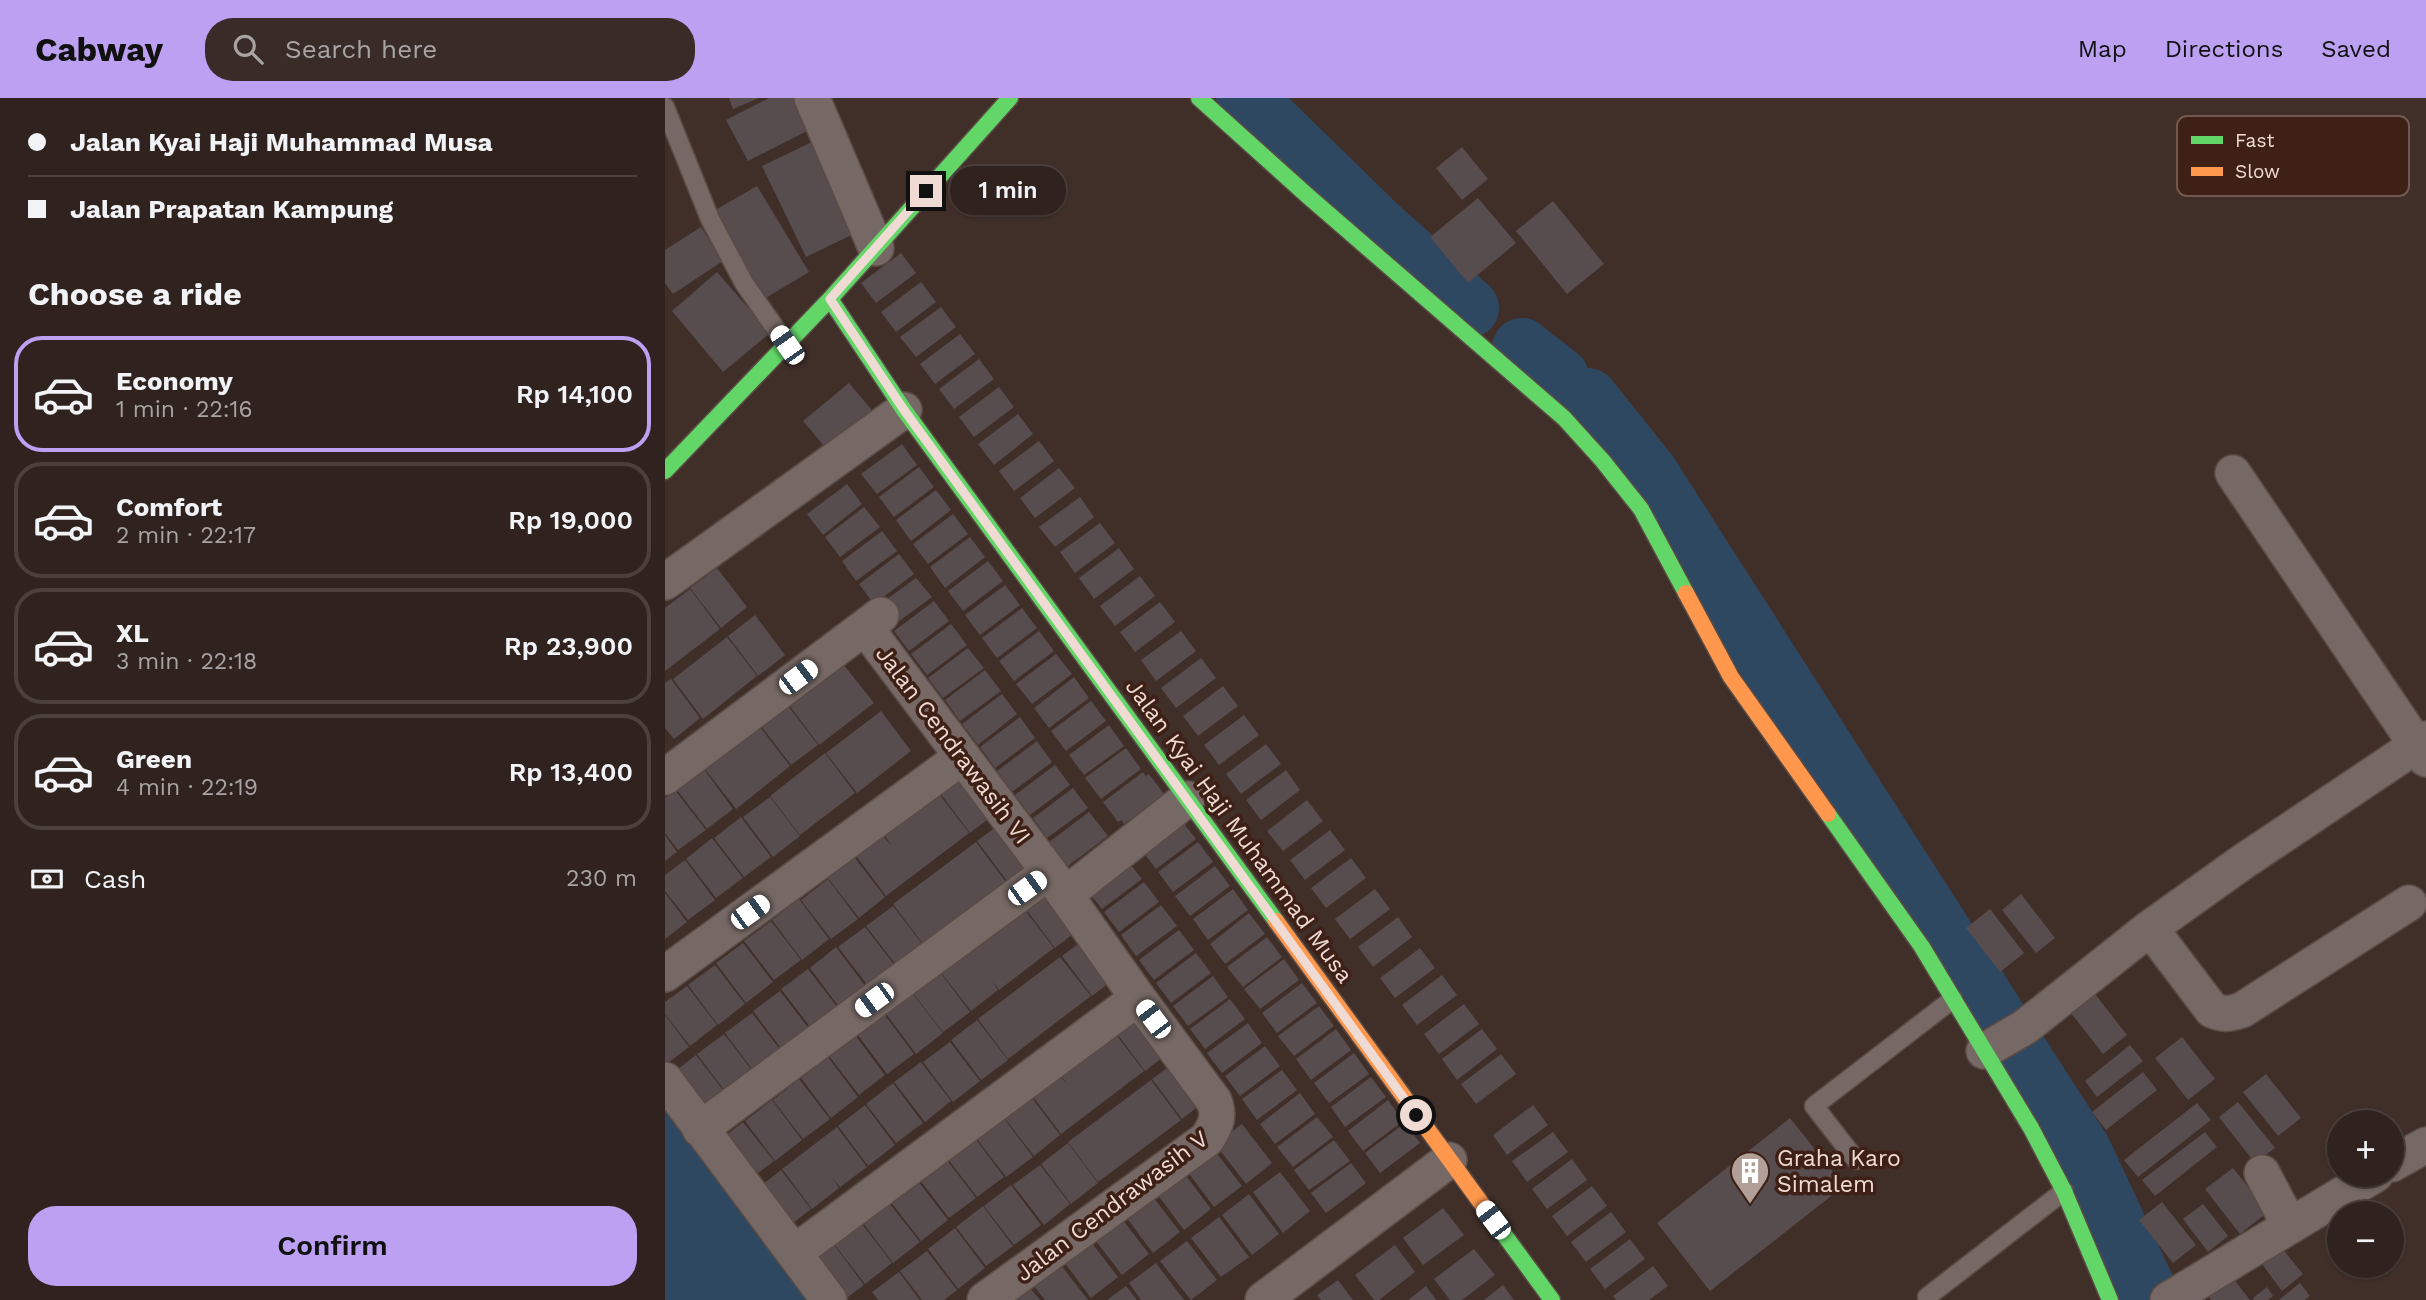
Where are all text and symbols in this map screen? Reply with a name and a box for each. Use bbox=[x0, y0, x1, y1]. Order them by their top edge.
search box bbox=[205, 18, 695, 81]
text: Cabway bbox=[35, 30, 163, 69]
icon: search bbox=[229, 30, 267, 68]
text: Search here bbox=[285, 34, 437, 64]
text: Map bbox=[2078, 35, 2127, 63]
text: Directions bbox=[2165, 35, 2283, 63]
text: Saved bbox=[2321, 35, 2391, 63]
legend bbox=[2177, 116, 2409, 196]
text: Jalan Kyai Haji Muhammad Musa bbox=[70, 127, 493, 157]
text: Fast bbox=[2235, 129, 2274, 152]
text: Slow bbox=[2235, 160, 2280, 183]
callout: 1 min bbox=[951, 166, 1066, 216]
route end bbox=[910, 175, 942, 207]
text: 1 min bbox=[978, 177, 1038, 204]
text: Jalan Prapatan Kampung bbox=[70, 194, 393, 224]
text: Choose a ride bbox=[28, 275, 242, 313]
car bbox=[767, 322, 808, 368]
icon: car bbox=[32, 363, 95, 426]
text: Economy bbox=[116, 366, 233, 396]
text: Rp 14,100 bbox=[516, 379, 633, 409]
text: 1 min · 22:16 bbox=[116, 396, 253, 423]
icon: car bbox=[32, 489, 95, 552]
text: Comfort bbox=[116, 492, 222, 522]
text: Rp 19,000 bbox=[508, 505, 633, 535]
text: 2 min · 22:17 bbox=[116, 522, 256, 549]
icon: car bbox=[32, 615, 95, 678]
text: XL bbox=[116, 618, 149, 648]
text: Rp 23,900 bbox=[504, 631, 633, 661]
street label: Jalan Cendrawasih VI bbox=[870, 641, 1036, 849]
text: 3 min · 22:18 bbox=[116, 648, 257, 675]
car bbox=[775, 656, 822, 698]
street label: Jalan Kyai Haji Muhammad Musa bbox=[1120, 674, 1358, 988]
icon: car bbox=[32, 741, 95, 804]
text: Green bbox=[116, 744, 192, 774]
text: Rp 13,400 bbox=[509, 757, 633, 787]
text: 4 min · 22:19 bbox=[116, 774, 258, 801]
icon: cash bbox=[28, 860, 66, 898]
text: Cash bbox=[84, 864, 146, 894]
text: 230 m bbox=[566, 865, 637, 892]
car bbox=[1004, 867, 1051, 909]
car bbox=[727, 891, 774, 933]
car bbox=[851, 979, 898, 1021]
car bbox=[1132, 996, 1175, 1042]
route start bbox=[1400, 1099, 1432, 1131]
map controls bbox=[2327, 1110, 2404, 1278]
button: + bbox=[2327, 1110, 2404, 1187]
street label: Jalan Cendrawasih V bbox=[1011, 1125, 1214, 1287]
place label: Graha Karo Simalem bbox=[1777, 1145, 1901, 1198]
building icon: Graha Karo Simalem bbox=[1729, 1150, 1771, 1205]
car bbox=[1472, 1197, 1515, 1243]
button: − bbox=[2327, 1201, 2404, 1278]
button: Confirm bbox=[28, 1206, 637, 1286]

